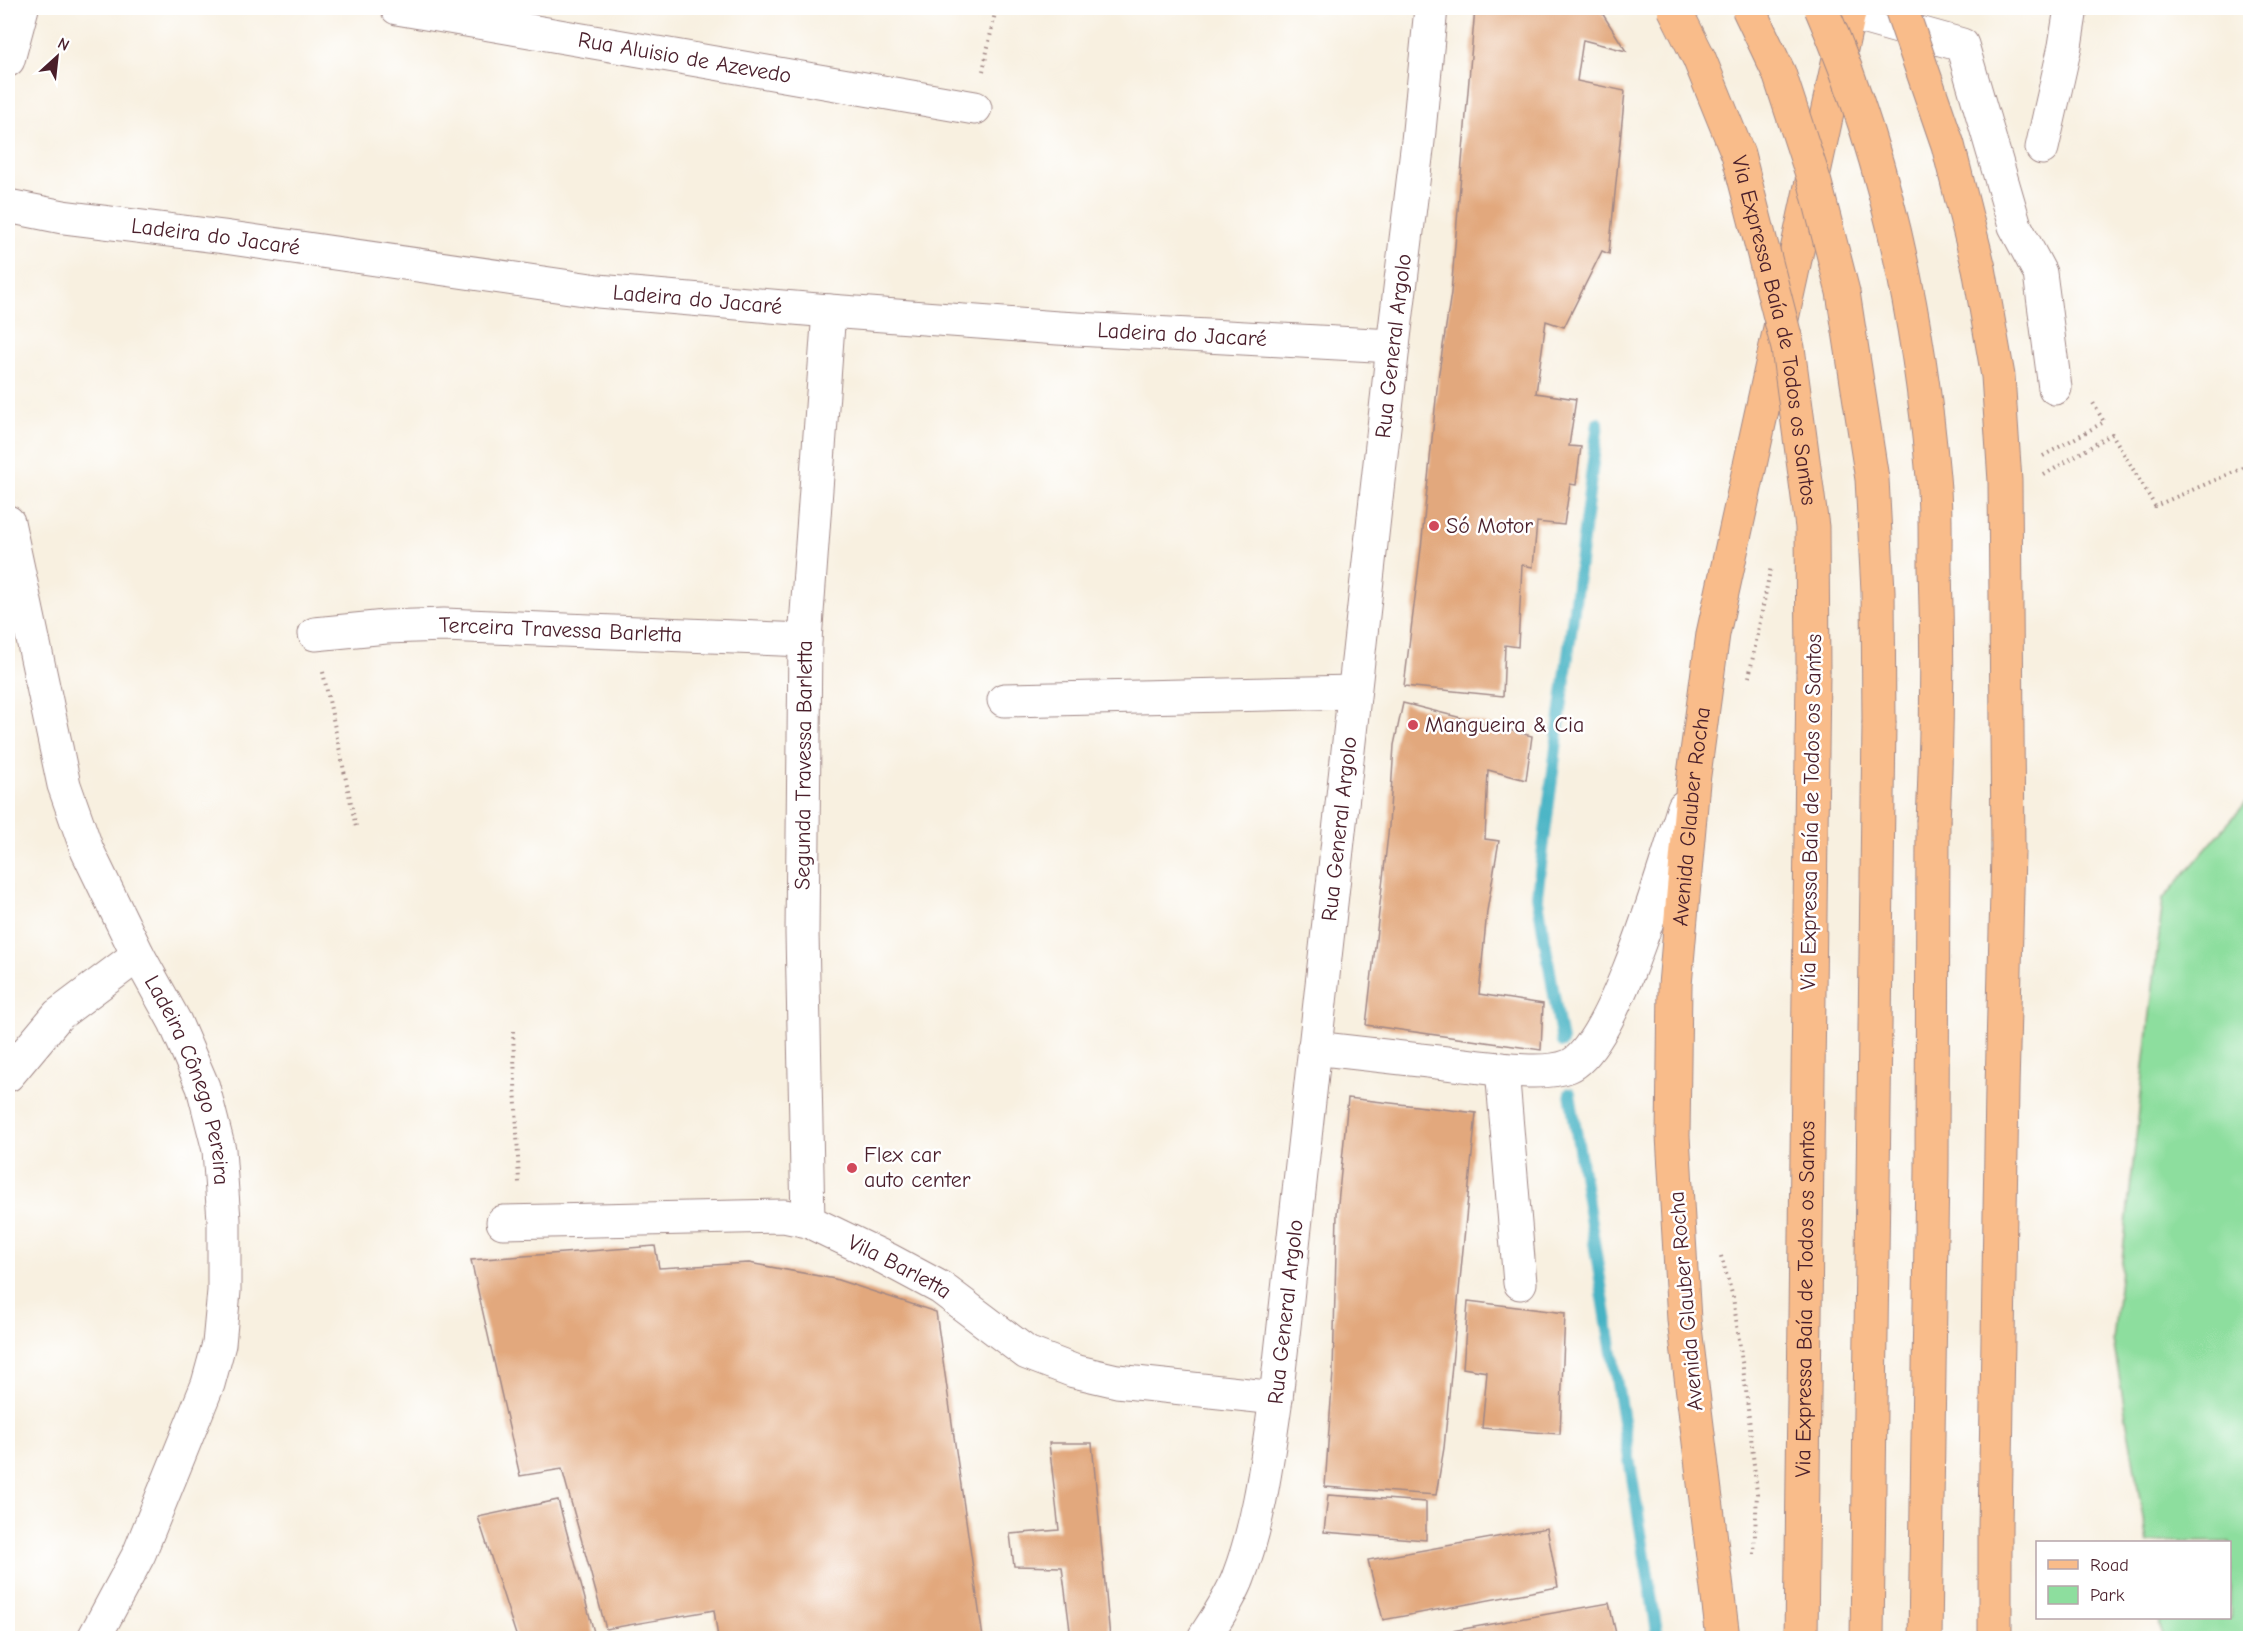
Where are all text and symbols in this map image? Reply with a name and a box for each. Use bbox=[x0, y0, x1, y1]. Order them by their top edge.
north arrow bbox=[27, 27, 87, 87]
street label: Rua Aluisio de Azevedo bbox=[576, 27, 793, 89]
text: N bbox=[55, 34, 72, 55]
street label: Via Expressa Baía de Todos os Santos bbox=[1726, 153, 1822, 507]
street label: Ladeira do Jacaré bbox=[130, 213, 302, 261]
street label: Rua General Argolo bbox=[1370, 252, 1417, 440]
street label: Ladeira do Jacaré bbox=[612, 279, 783, 320]
street label: Ladeira do Jacaré bbox=[1097, 317, 1268, 352]
place label: Só Motor bbox=[1446, 513, 1533, 539]
marker: Só Motor bbox=[1427, 519, 1441, 533]
street label: Terceira Travessa Barletta bbox=[438, 612, 683, 648]
street label: Via Expressa Baía de Todos os Santos bbox=[1795, 634, 1827, 990]
street label: Segunda Travessa Barletta bbox=[789, 640, 818, 890]
street label: Avenida Glauber Rocha bbox=[1667, 705, 1716, 927]
place label: Mangueira & Cia bbox=[1425, 712, 1584, 738]
marker: Mangueira & Cia bbox=[1406, 718, 1420, 732]
street label: Rua General Argolo bbox=[1316, 735, 1362, 923]
street label: Ladeira Cônego Pereira bbox=[139, 971, 234, 1186]
street label: Via Expressa Baía de Todos os Santos bbox=[1790, 1120, 1820, 1478]
place label: Flex car auto center bbox=[864, 1142, 971, 1193]
marker: Flex car auto center bbox=[845, 1161, 859, 1175]
street label: Avenida Glauber Rocha bbox=[1663, 1190, 1709, 1412]
street label: Rua General Argolo bbox=[1262, 1218, 1309, 1406]
street label: Vila Barletta bbox=[844, 1229, 957, 1304]
legend bbox=[2036, 1541, 2231, 1619]
text: Road bbox=[2090, 1555, 2129, 1576]
text: Park bbox=[2090, 1585, 2125, 1606]

